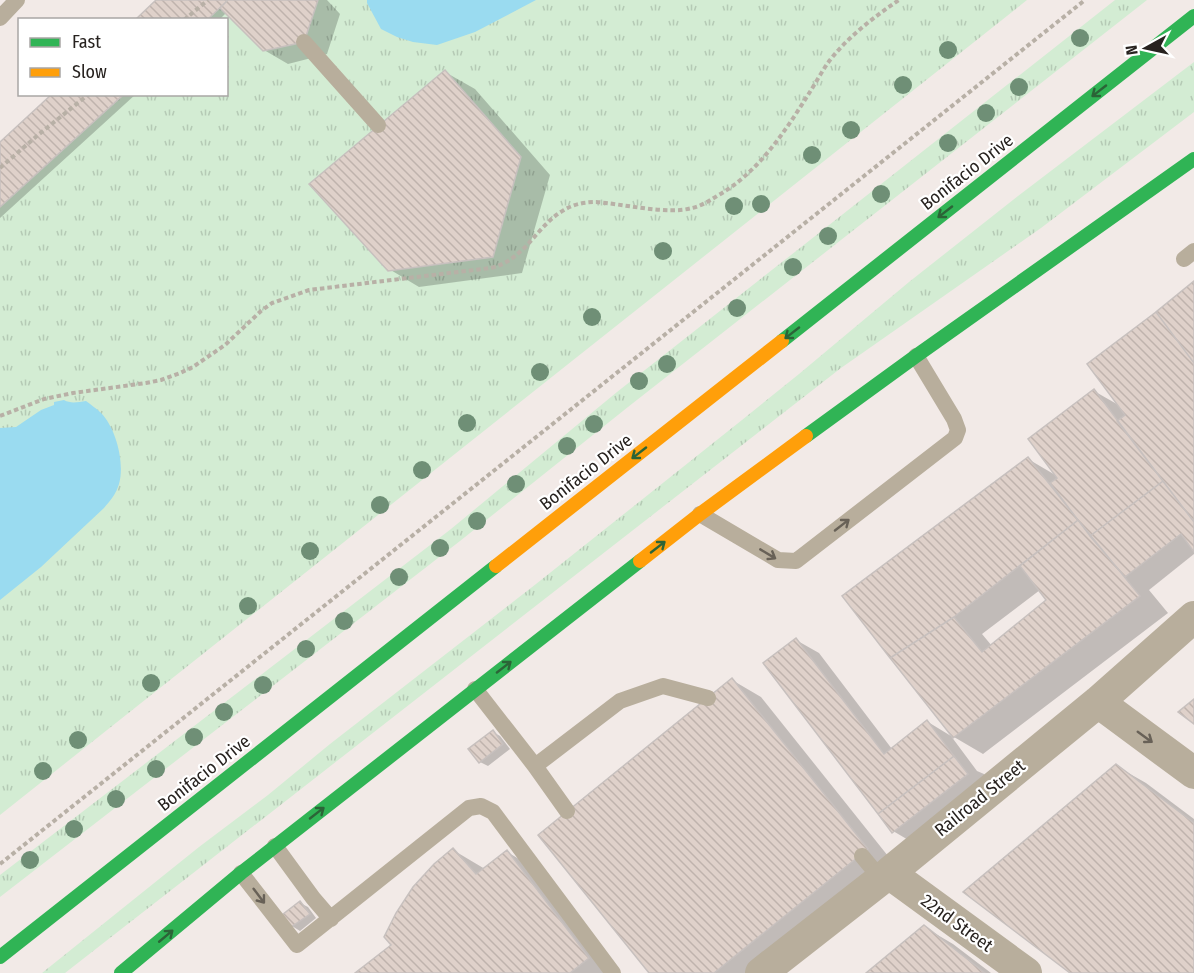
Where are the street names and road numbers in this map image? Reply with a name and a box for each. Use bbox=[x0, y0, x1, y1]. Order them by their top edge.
street label: Bonifacio Drive bbox=[916, 129, 1018, 215]
street label: Bonifacio Drive bbox=[535, 429, 637, 515]
street label: Bonifacio Drive bbox=[153, 730, 255, 816]
street label: Railroad Street bbox=[930, 755, 1030, 841]
street label: 22nd Street bbox=[917, 890, 997, 957]

